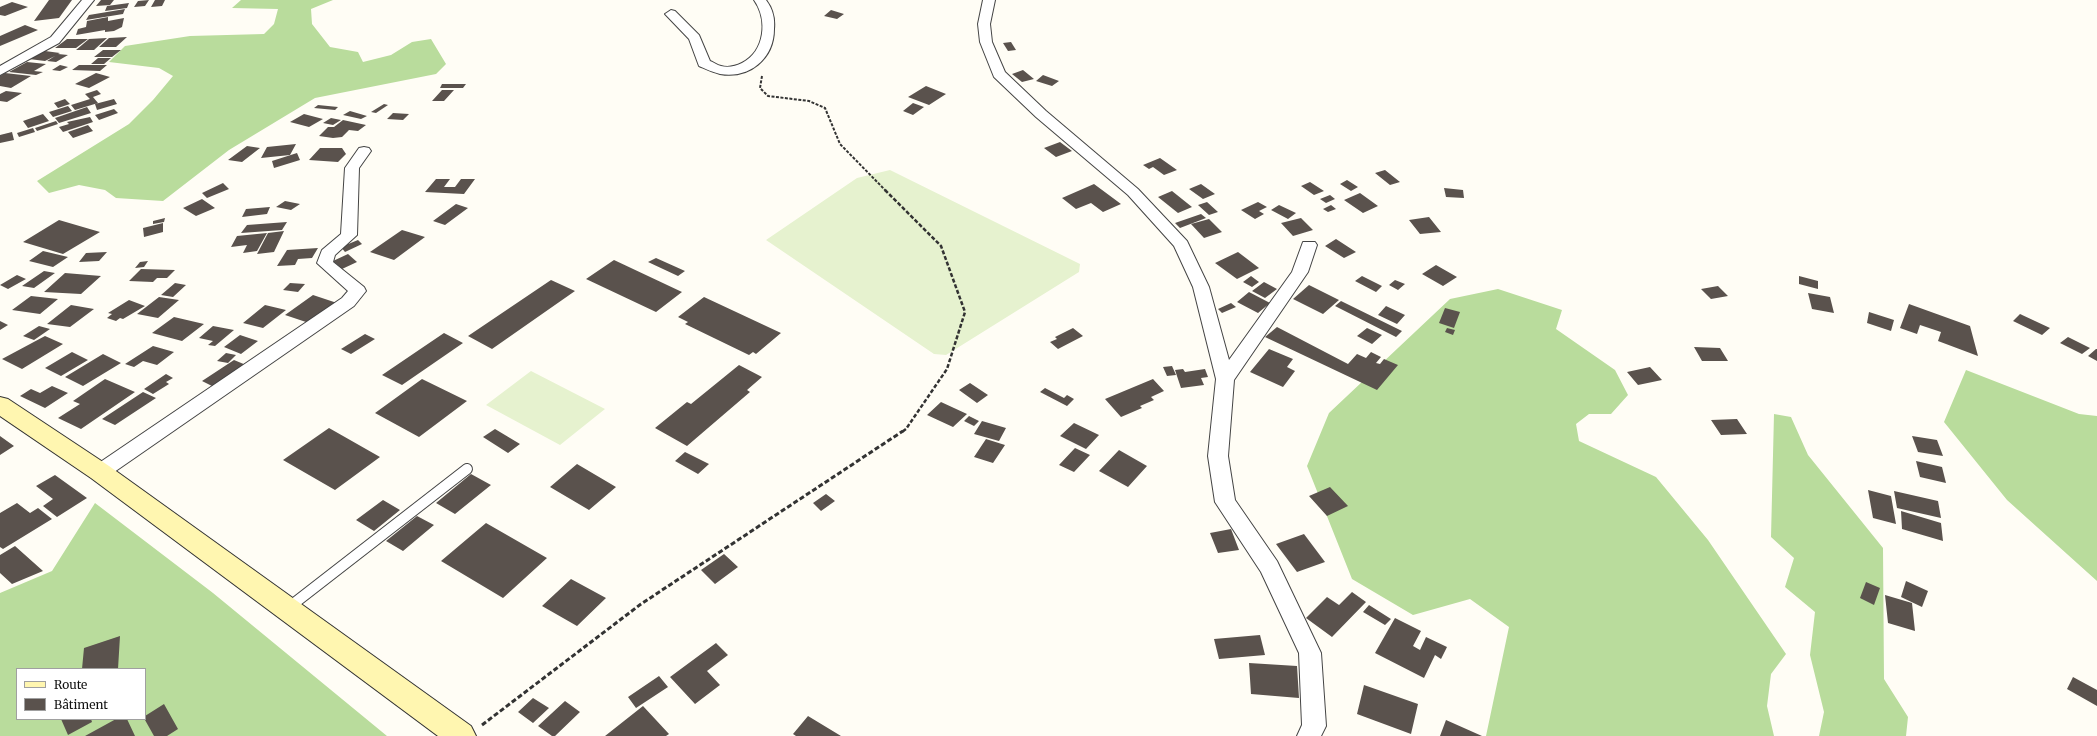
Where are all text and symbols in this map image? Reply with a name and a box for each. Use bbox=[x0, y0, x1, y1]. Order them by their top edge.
legend bbox=[16, 668, 146, 720]
text: Route bbox=[54, 677, 87, 692]
text: Bâtiment bbox=[54, 697, 108, 712]

